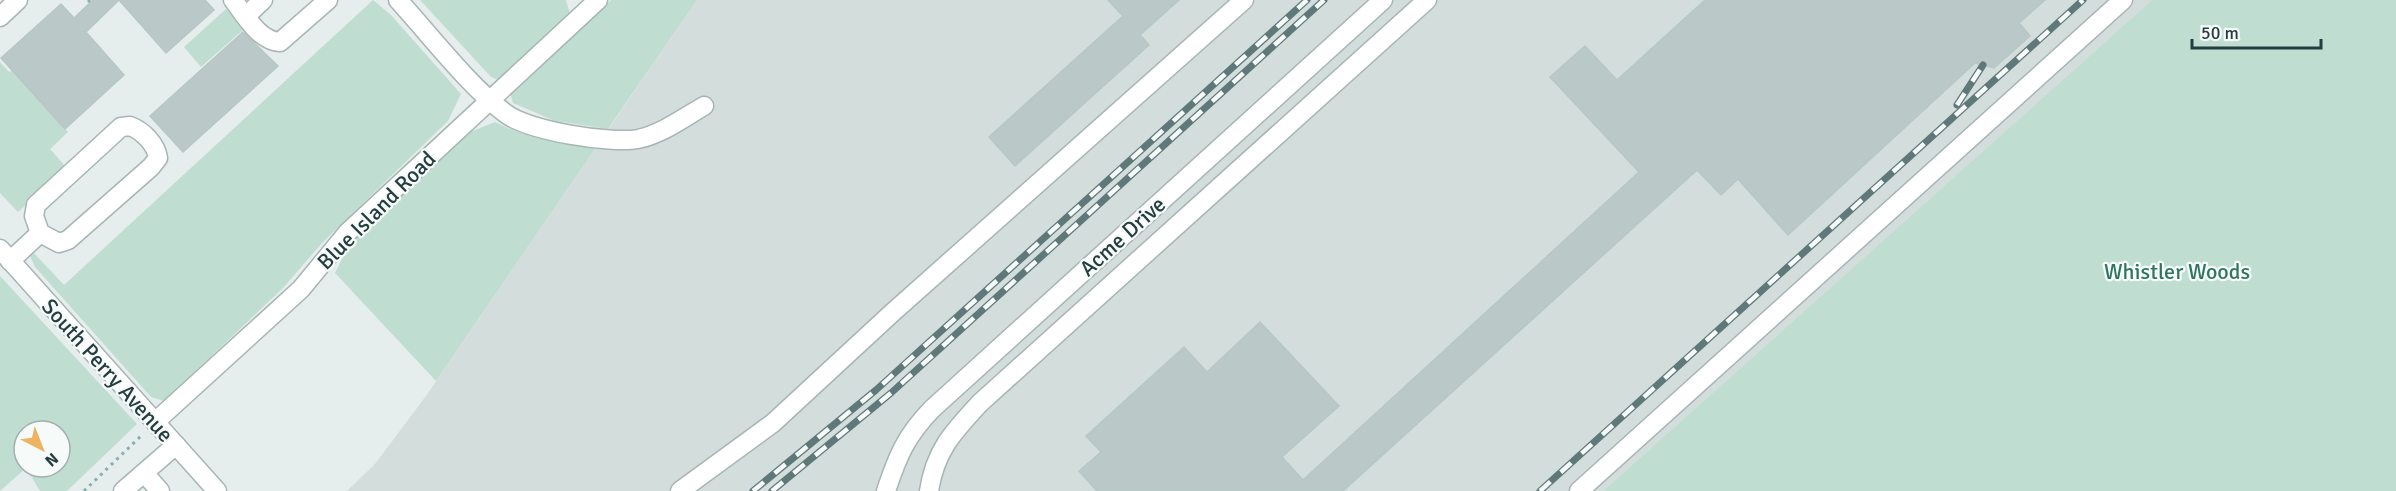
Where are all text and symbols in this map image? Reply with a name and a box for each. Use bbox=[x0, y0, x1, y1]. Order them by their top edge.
scale bar bbox=[2192, 12, 2321, 50]
text: 50 m bbox=[2201, 22, 2239, 44]
street label: Blue Island Road bbox=[311, 145, 441, 275]
street label: Acme Drive bbox=[1074, 191, 1171, 282]
park label: Whistler Woods bbox=[2104, 258, 2250, 285]
street label: South Perry Avenue bbox=[36, 293, 179, 448]
north arrow bbox=[12, 419, 72, 479]
text: N bbox=[41, 448, 62, 471]

